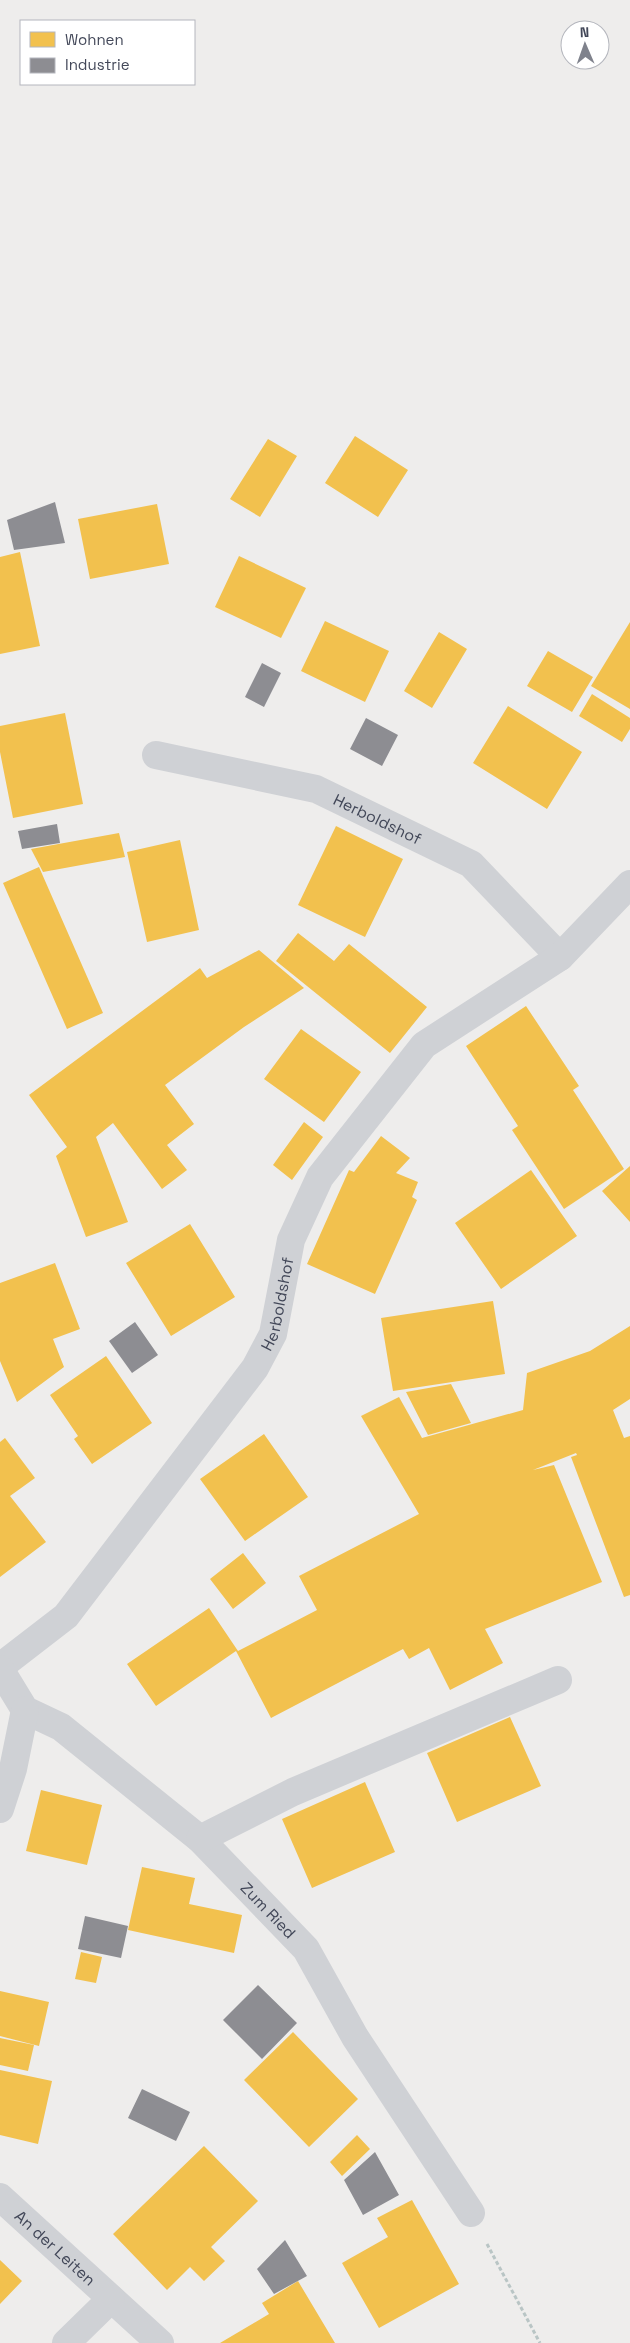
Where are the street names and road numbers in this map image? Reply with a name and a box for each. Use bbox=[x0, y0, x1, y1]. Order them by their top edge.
street label: Herboldshof bbox=[330, 789, 425, 849]
street label: Herboldshof bbox=[256, 1256, 298, 1355]
street label: Zum Ried bbox=[236, 1878, 300, 1943]
street label: An der Leiten bbox=[10, 2206, 100, 2290]

